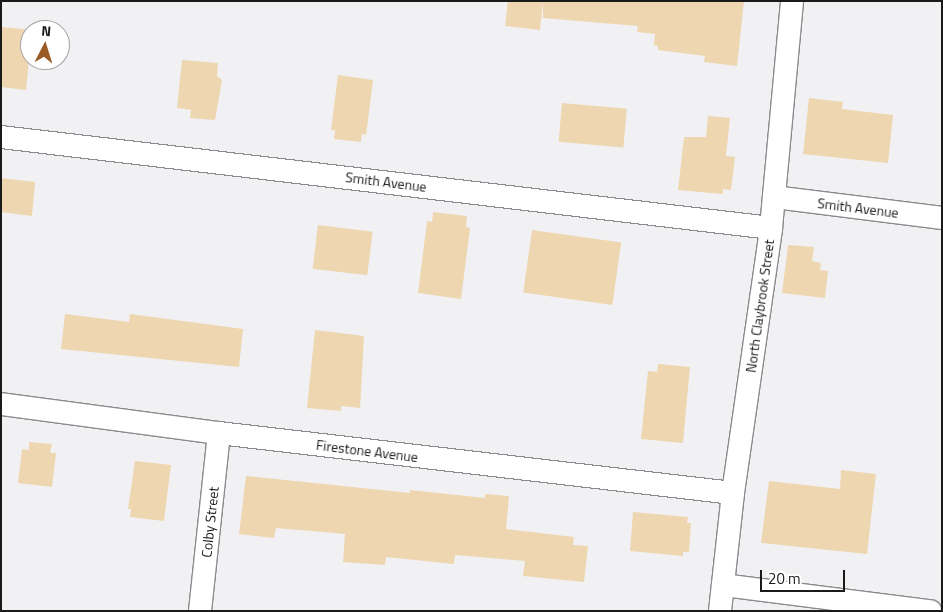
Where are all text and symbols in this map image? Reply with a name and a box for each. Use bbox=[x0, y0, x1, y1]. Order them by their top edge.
north arrow bbox=[20, 20, 70, 70]
text: N bbox=[41, 20, 52, 41]
street label: Smith Avenue bbox=[344, 169, 428, 195]
street label: Smith Avenue bbox=[816, 195, 900, 221]
street label: North Claybrook Street bbox=[742, 238, 778, 374]
street label: Firestone Avenue bbox=[315, 436, 419, 466]
street label: Colby Street bbox=[198, 486, 222, 558]
scale bar bbox=[763, 560, 848, 592]
text: 20 m bbox=[768, 567, 801, 590]

